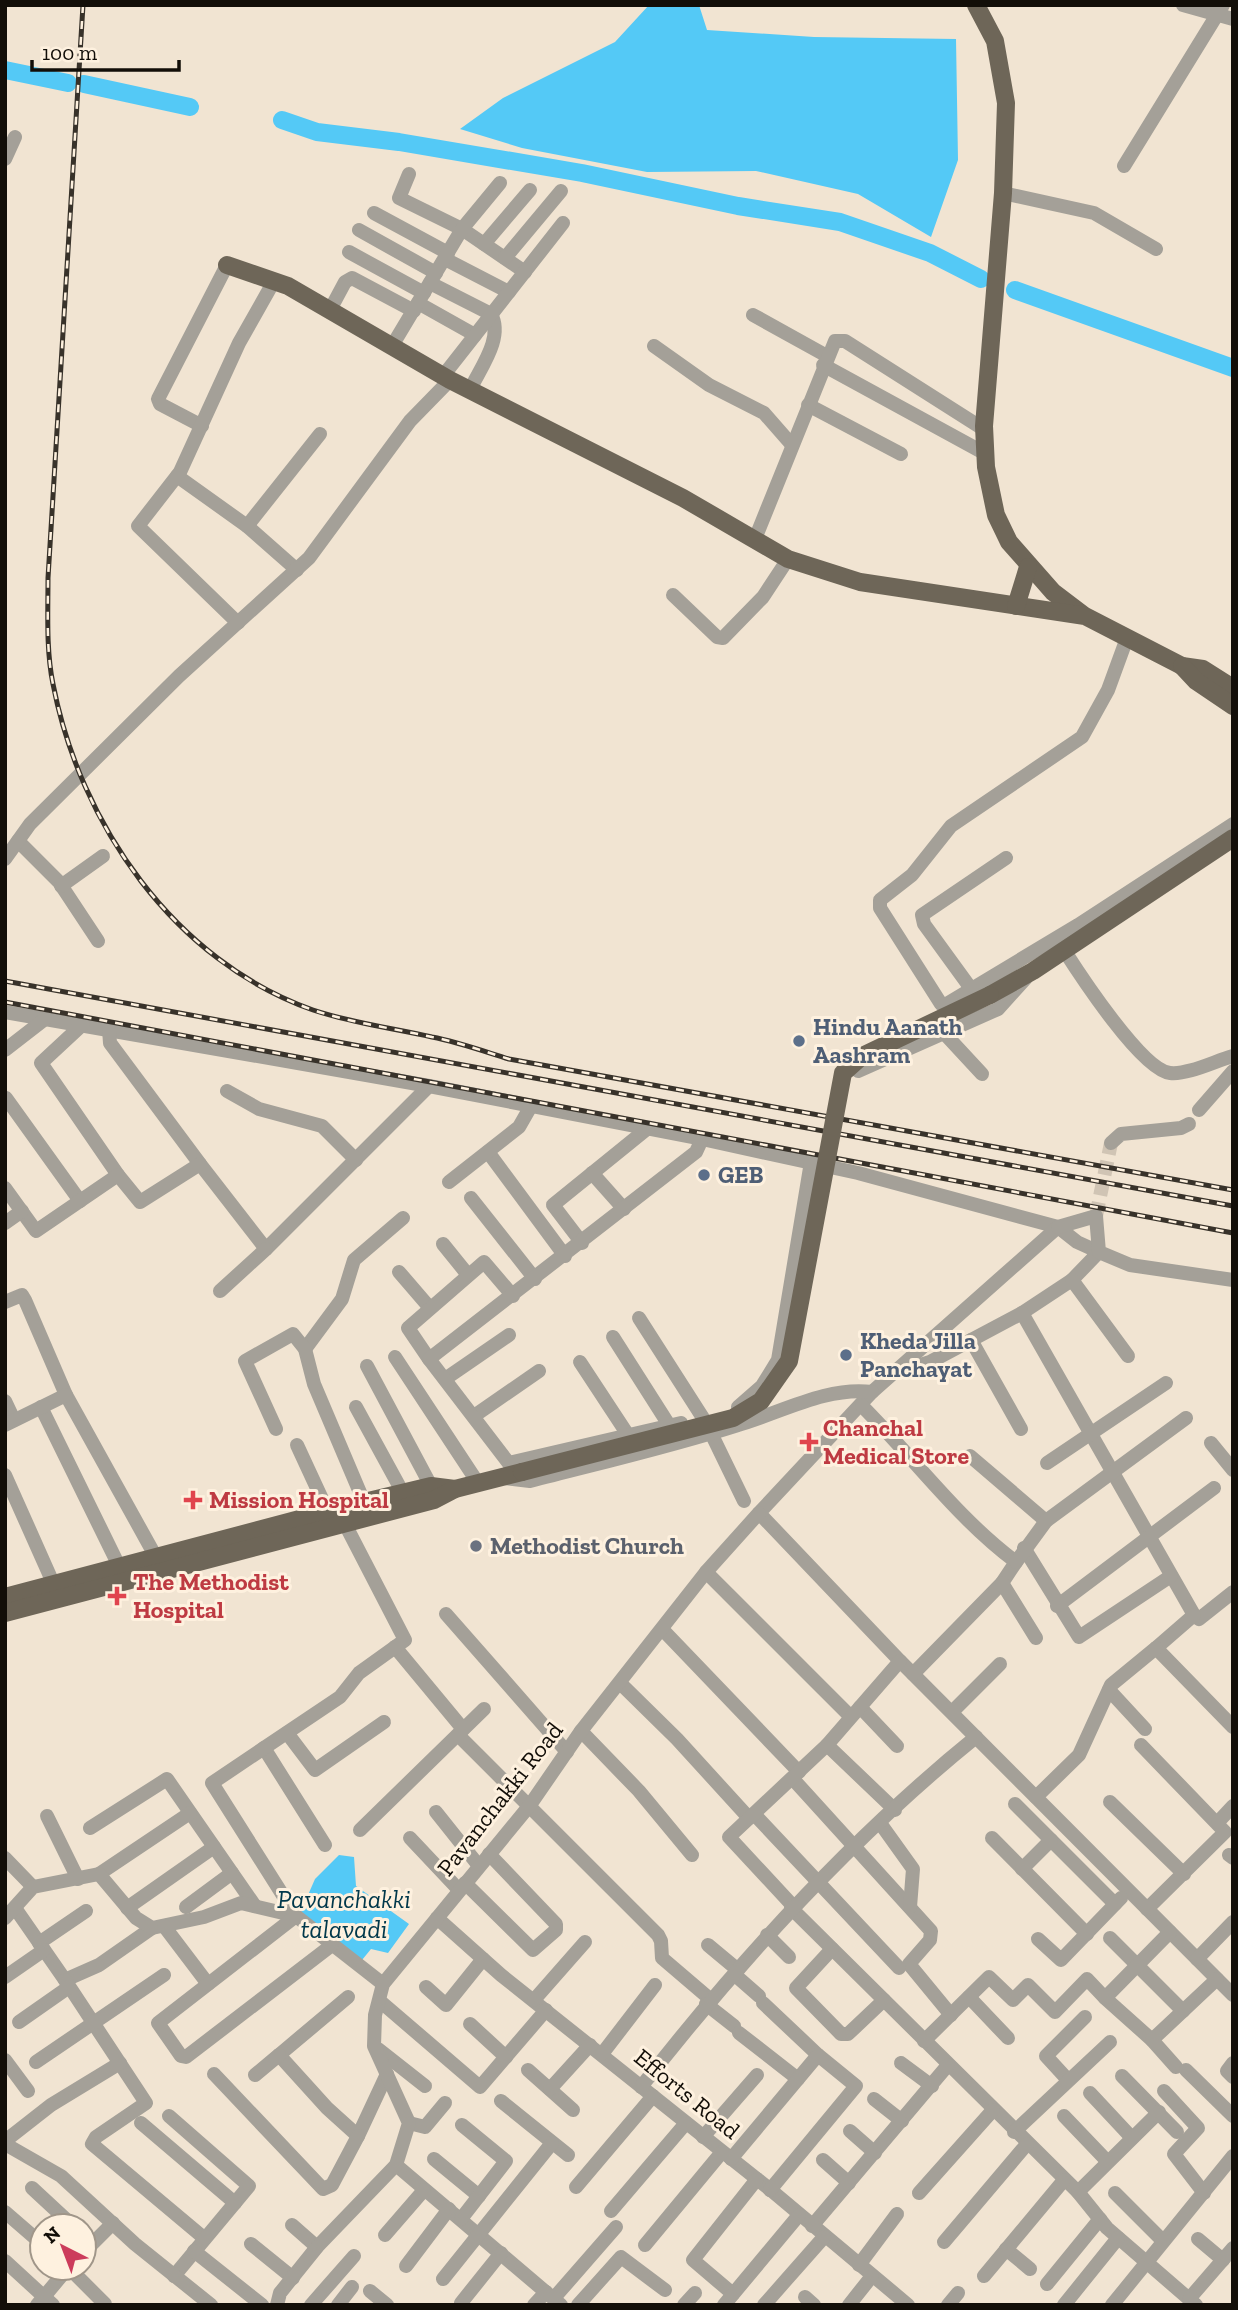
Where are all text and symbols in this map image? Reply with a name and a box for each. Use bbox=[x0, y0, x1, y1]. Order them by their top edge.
scale bar bbox=[32, 28, 178, 72]
text: 100 m bbox=[42, 40, 97, 65]
place label: Hindu Aanath Aashram bbox=[813, 1012, 963, 1069]
marker: Hindu Aanath Aashram bbox=[791, 1033, 807, 1049]
place label: GEB bbox=[718, 1160, 764, 1189]
marker: GEB bbox=[696, 1167, 712, 1183]
place label: Kheda Jilla Panchayat bbox=[860, 1326, 976, 1383]
marker: Kheda Jilla Panchayat bbox=[838, 1347, 854, 1363]
place label: Chanchal Medical Store bbox=[823, 1413, 969, 1470]
marker: Chanchal Medical Store bbox=[801, 1434, 817, 1450]
place label: Mission Hospital bbox=[209, 1485, 389, 1514]
marker: Mission Hospital bbox=[183, 1490, 203, 1510]
place label: Methodist Church bbox=[490, 1531, 684, 1560]
marker: Methodist Church bbox=[468, 1538, 484, 1554]
place label: The Methodist Hospital bbox=[133, 1567, 289, 1624]
marker: The Methodist Hospital bbox=[107, 1586, 127, 1606]
street label: Pavanchakki Road bbox=[431, 1716, 569, 1881]
water label: Pavanchakki talavadi bbox=[277, 1883, 411, 1945]
street label: Efforts Road bbox=[629, 2042, 746, 2145]
north arrow bbox=[28, 2212, 98, 2282]
text: N bbox=[39, 2221, 65, 2248]

